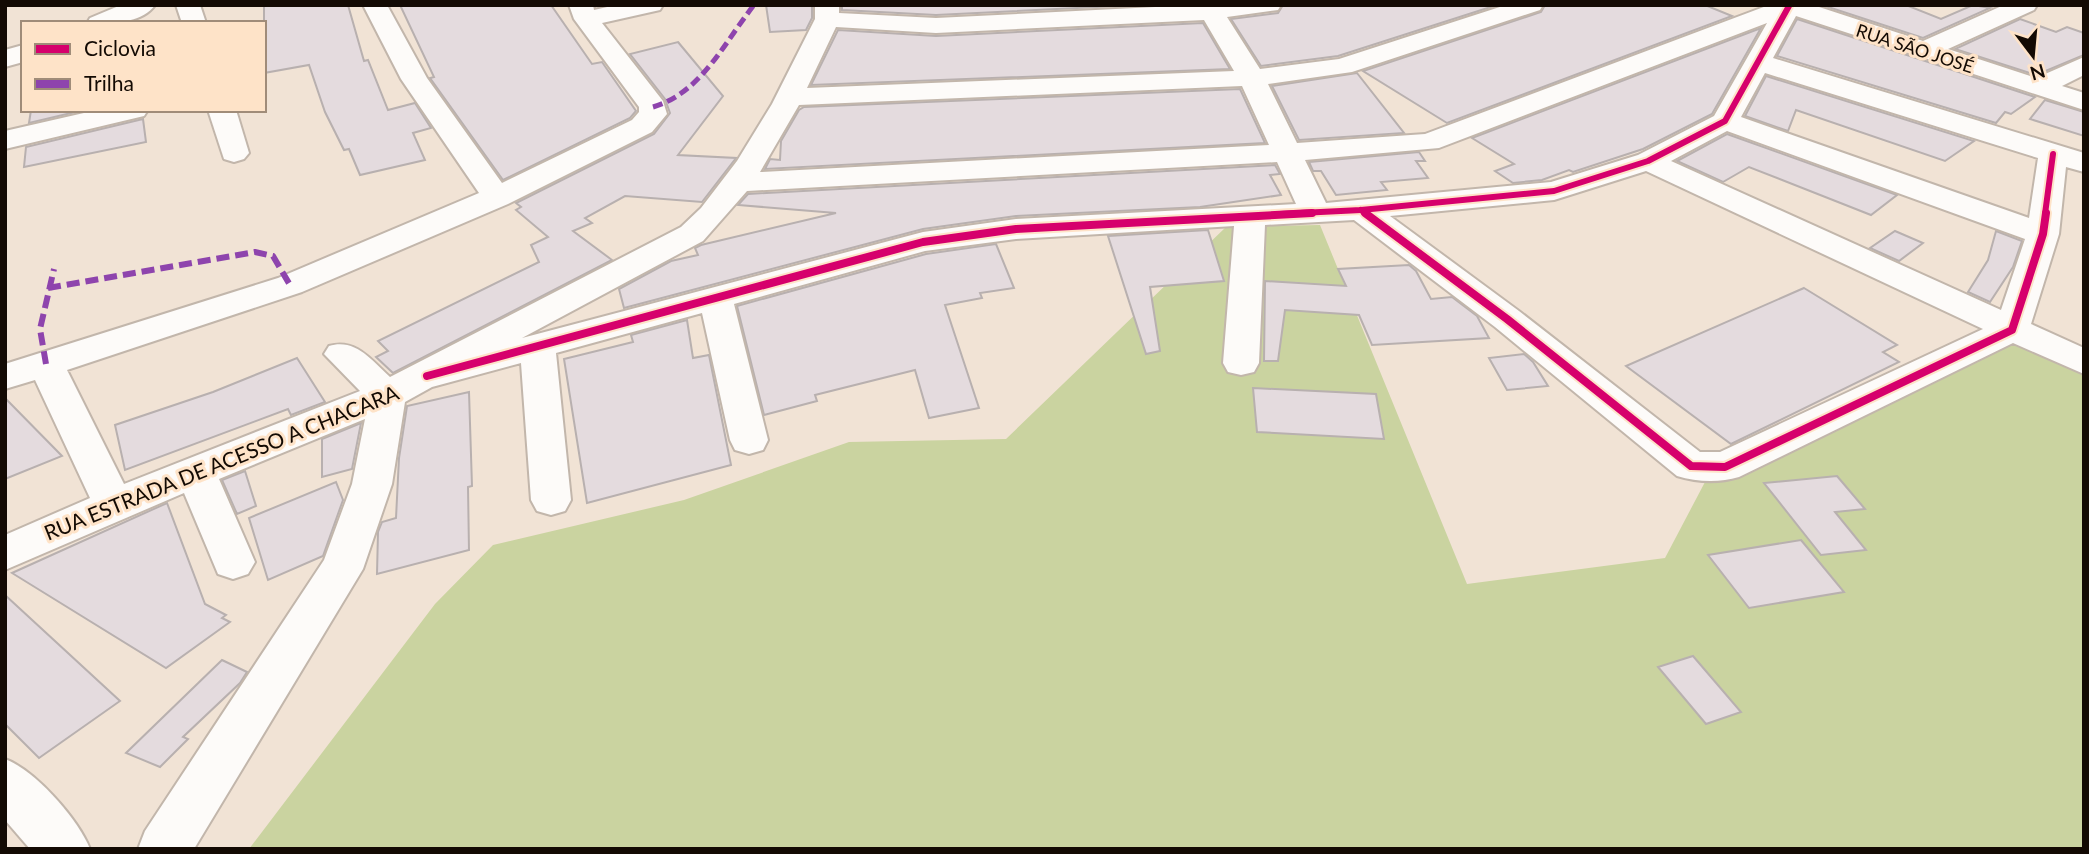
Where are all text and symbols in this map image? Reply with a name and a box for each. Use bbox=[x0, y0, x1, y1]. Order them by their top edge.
street label: RUA SÃO JOSÉ bbox=[1853, 19, 1977, 77]
legend bbox=[21, 21, 266, 112]
north arrow bbox=[1998, 21, 2068, 91]
text: Ciclovia bbox=[84, 35, 156, 60]
text: N bbox=[2028, 60, 2048, 86]
text: Trilha bbox=[84, 70, 134, 95]
street label: RUA ESTRADA DE ACESSO A CHACARA bbox=[40, 379, 403, 545]

